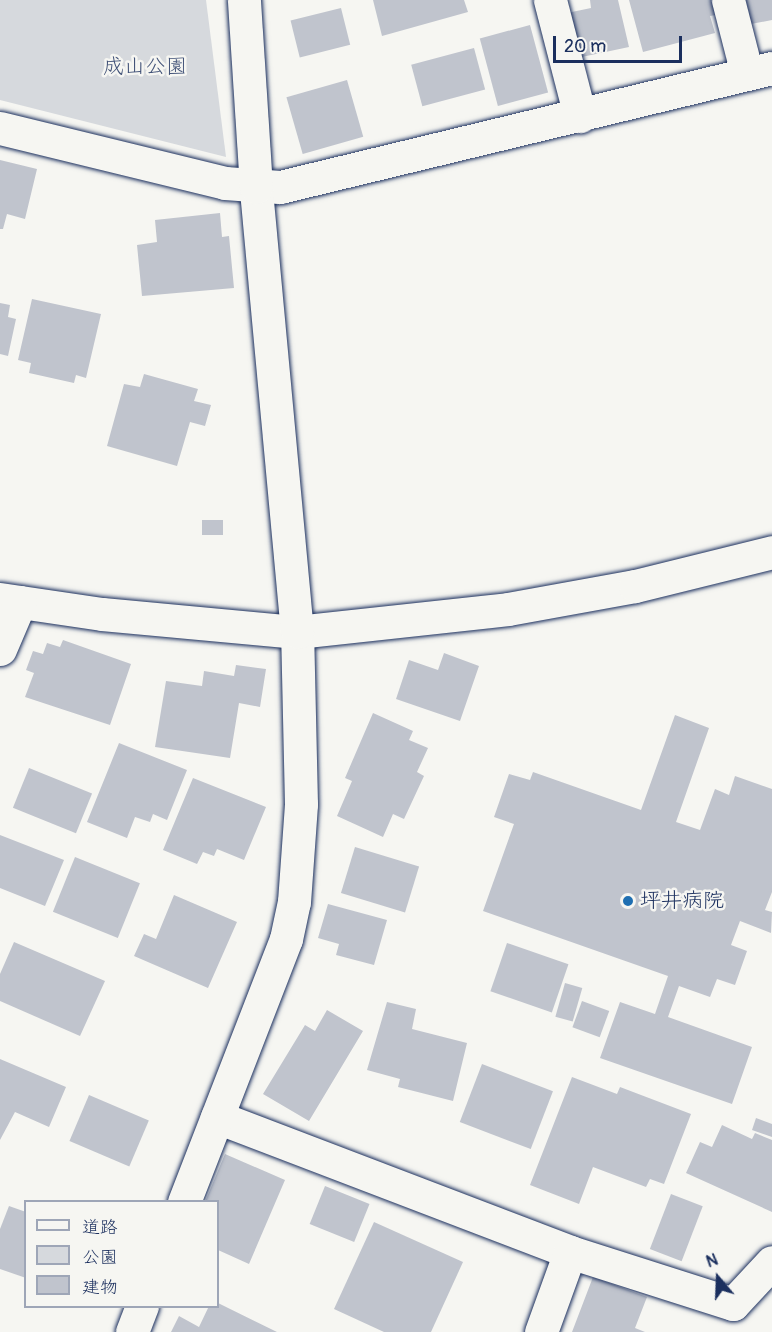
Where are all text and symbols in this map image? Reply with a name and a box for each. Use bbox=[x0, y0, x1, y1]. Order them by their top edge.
scale bar bbox=[556, 24, 685, 62]
text: 20 m bbox=[564, 35, 606, 58]
park label: 成山公園 bbox=[103, 54, 187, 80]
place label: 坪井病院 bbox=[640, 888, 724, 914]
marker: 坪井病院 bbox=[621, 894, 635, 908]
legend bbox=[24, 1200, 219, 1308]
text: 道路 bbox=[82, 1216, 118, 1239]
text: 公園 bbox=[82, 1246, 118, 1269]
north arrow bbox=[688, 1248, 748, 1308]
text: N bbox=[704, 1250, 721, 1272]
text: 建物 bbox=[82, 1276, 118, 1299]

